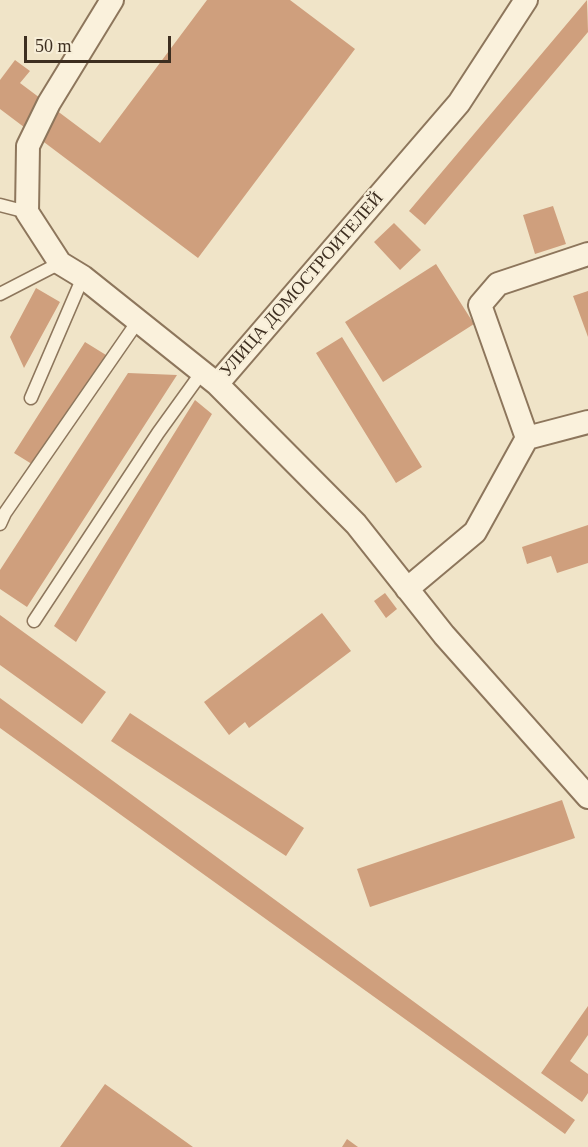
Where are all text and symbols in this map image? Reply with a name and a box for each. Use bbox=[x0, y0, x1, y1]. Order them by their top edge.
scale bar bbox=[27, 24, 174, 62]
text: 50 m bbox=[35, 36, 72, 56]
street label: УЛИЦА ДОМОСТРОИТЕЛЕЙ bbox=[216, 188, 388, 382]

